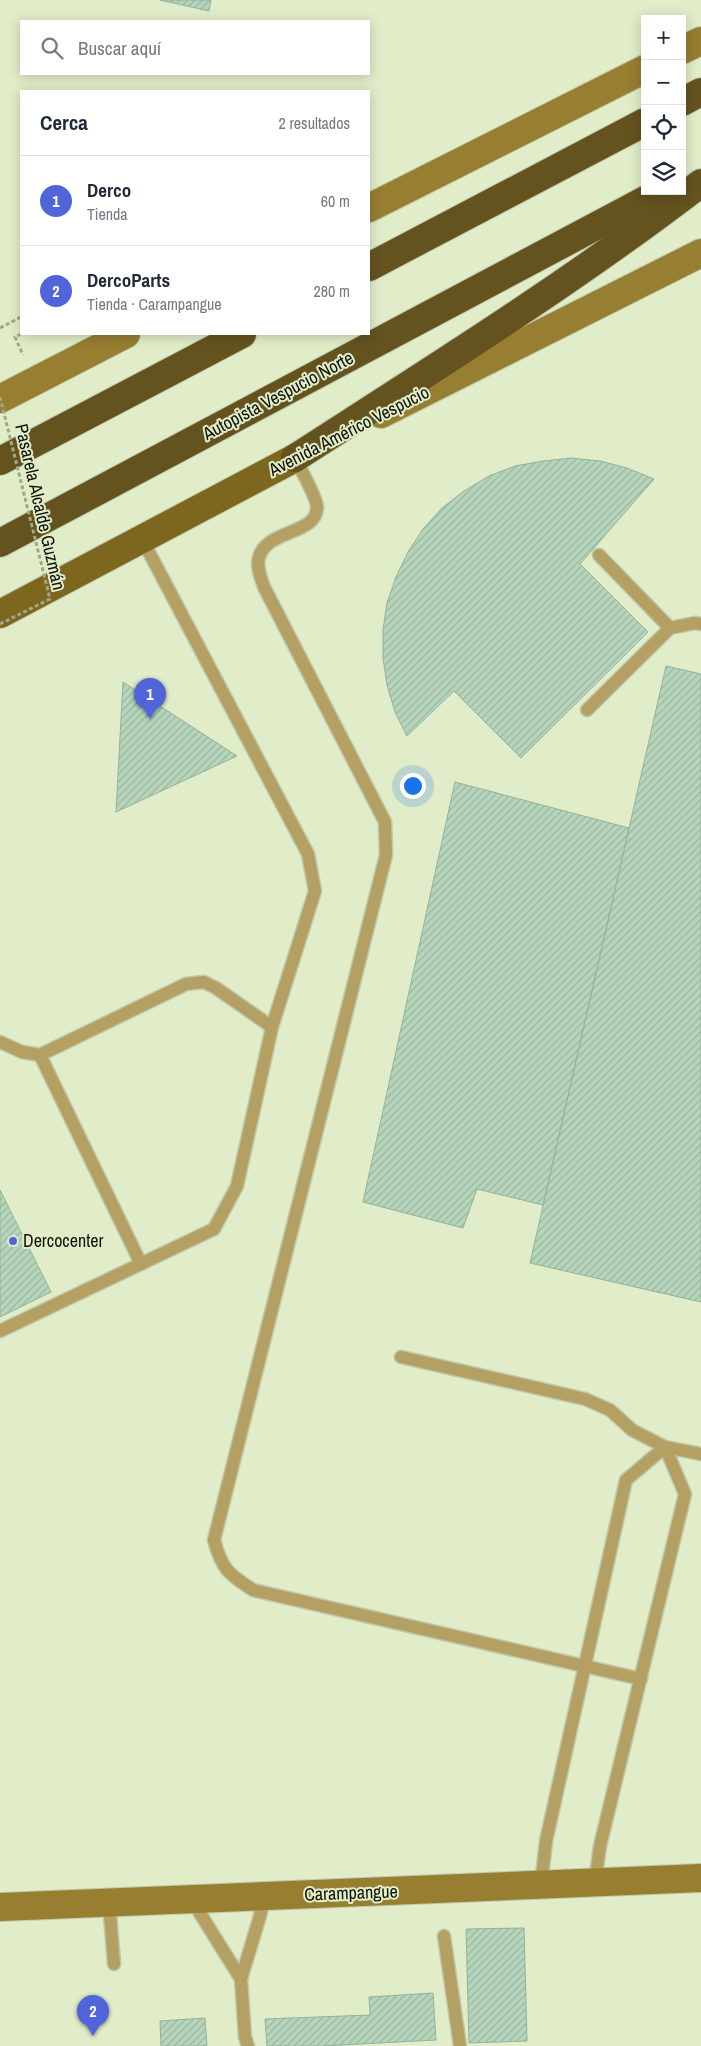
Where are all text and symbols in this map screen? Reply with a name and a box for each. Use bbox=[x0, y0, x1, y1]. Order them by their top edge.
map controls bbox=[641, 15, 686, 195]
button: + bbox=[641, 15, 686, 60]
search box bbox=[20, 20, 370, 75]
icon: search bbox=[38, 34, 66, 62]
text: Buscar aquí bbox=[78, 35, 161, 61]
button: − bbox=[641, 60, 686, 105]
button: locate bbox=[641, 105, 686, 150]
text: Cerca bbox=[40, 108, 88, 137]
text: 2 resultados bbox=[279, 112, 350, 134]
button: layers bbox=[641, 150, 686, 195]
text: Derco bbox=[87, 177, 131, 203]
text: 1 bbox=[52, 190, 60, 212]
text: 60 m bbox=[321, 190, 350, 212]
text: Tienda bbox=[87, 203, 128, 225]
text: DercoParts bbox=[87, 267, 170, 293]
text: 2 bbox=[52, 280, 60, 302]
text: 280 m bbox=[314, 280, 350, 302]
text: Tienda · Carampangue bbox=[87, 293, 222, 315]
street label: Autopista Vespucio Norte bbox=[197, 345, 358, 446]
street label: Avenida Américo Vespucio bbox=[263, 379, 433, 482]
street label: Pasarela Alcalde Guzmán bbox=[9, 421, 72, 592]
pin: 1 bbox=[134, 678, 166, 719]
your location bbox=[400, 773, 426, 799]
place label: Dercocenter bbox=[23, 1228, 103, 1253]
marker: Dercocenter bbox=[7, 1235, 19, 1247]
street label: Carampangue bbox=[304, 1878, 398, 1907]
pin: 2 bbox=[77, 1995, 109, 2036]

